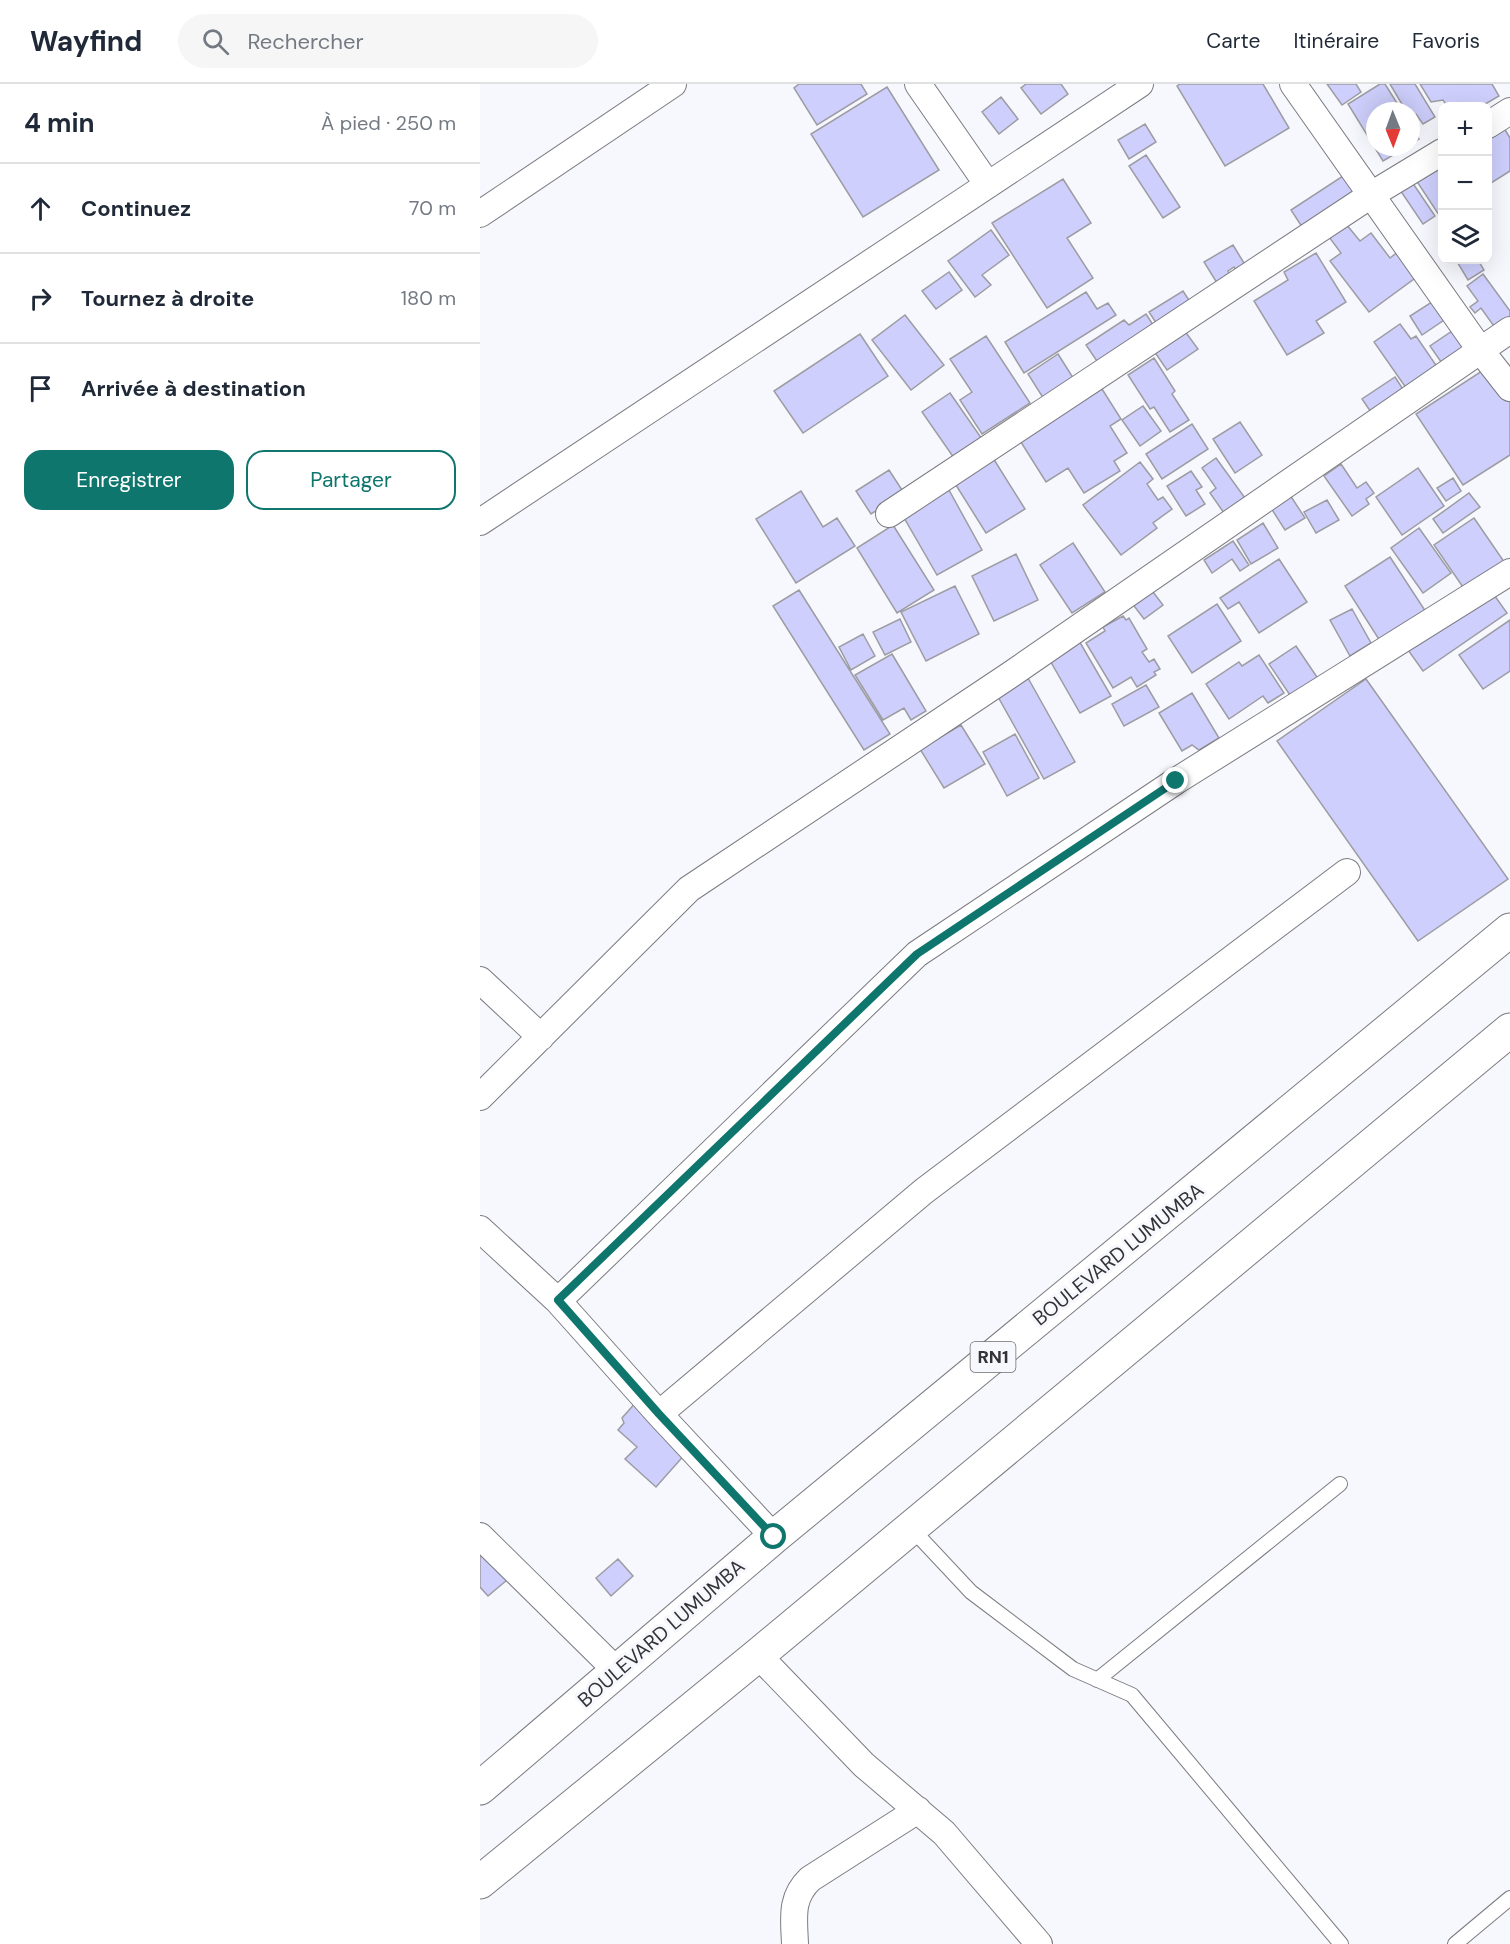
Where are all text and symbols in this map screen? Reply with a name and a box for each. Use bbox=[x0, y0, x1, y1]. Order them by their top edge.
search box bbox=[178, 14, 598, 68]
text: Wayfind bbox=[30, 23, 142, 60]
icon: search bbox=[199, 25, 232, 58]
text: Rechercher bbox=[247, 27, 364, 56]
text: Carte bbox=[1206, 27, 1260, 55]
text: Itinéraire bbox=[1293, 27, 1379, 55]
text: Favoris bbox=[1412, 27, 1480, 55]
north arrow bbox=[1366, 102, 1420, 156]
map controls bbox=[1438, 102, 1492, 264]
button: + bbox=[1438, 102, 1492, 156]
text: 4 min bbox=[24, 106, 95, 140]
text: À pied · 250 m bbox=[321, 110, 456, 136]
button: − bbox=[1438, 156, 1492, 210]
icon: ahead bbox=[24, 192, 57, 225]
text: Continuez bbox=[81, 194, 191, 223]
text: 70 m bbox=[409, 195, 456, 221]
button: layers bbox=[1438, 210, 1492, 264]
icon: right bbox=[24, 282, 57, 315]
text: Tournez à droite bbox=[81, 284, 254, 313]
text: 180 m bbox=[401, 285, 456, 311]
icon: arrive bbox=[24, 372, 57, 405]
text: Arrivée à destination bbox=[81, 374, 306, 403]
button: Enregistrer bbox=[24, 450, 234, 510]
button: Partager bbox=[246, 450, 456, 510]
route end bbox=[1162, 767, 1188, 793]
street label: BOULEVARD LUMUMBA bbox=[1027, 1177, 1209, 1331]
road number: RN1 bbox=[970, 1342, 1016, 1372]
route start bbox=[760, 1523, 786, 1549]
street label: BOULEVARD LUMUMBA bbox=[572, 1553, 750, 1713]

